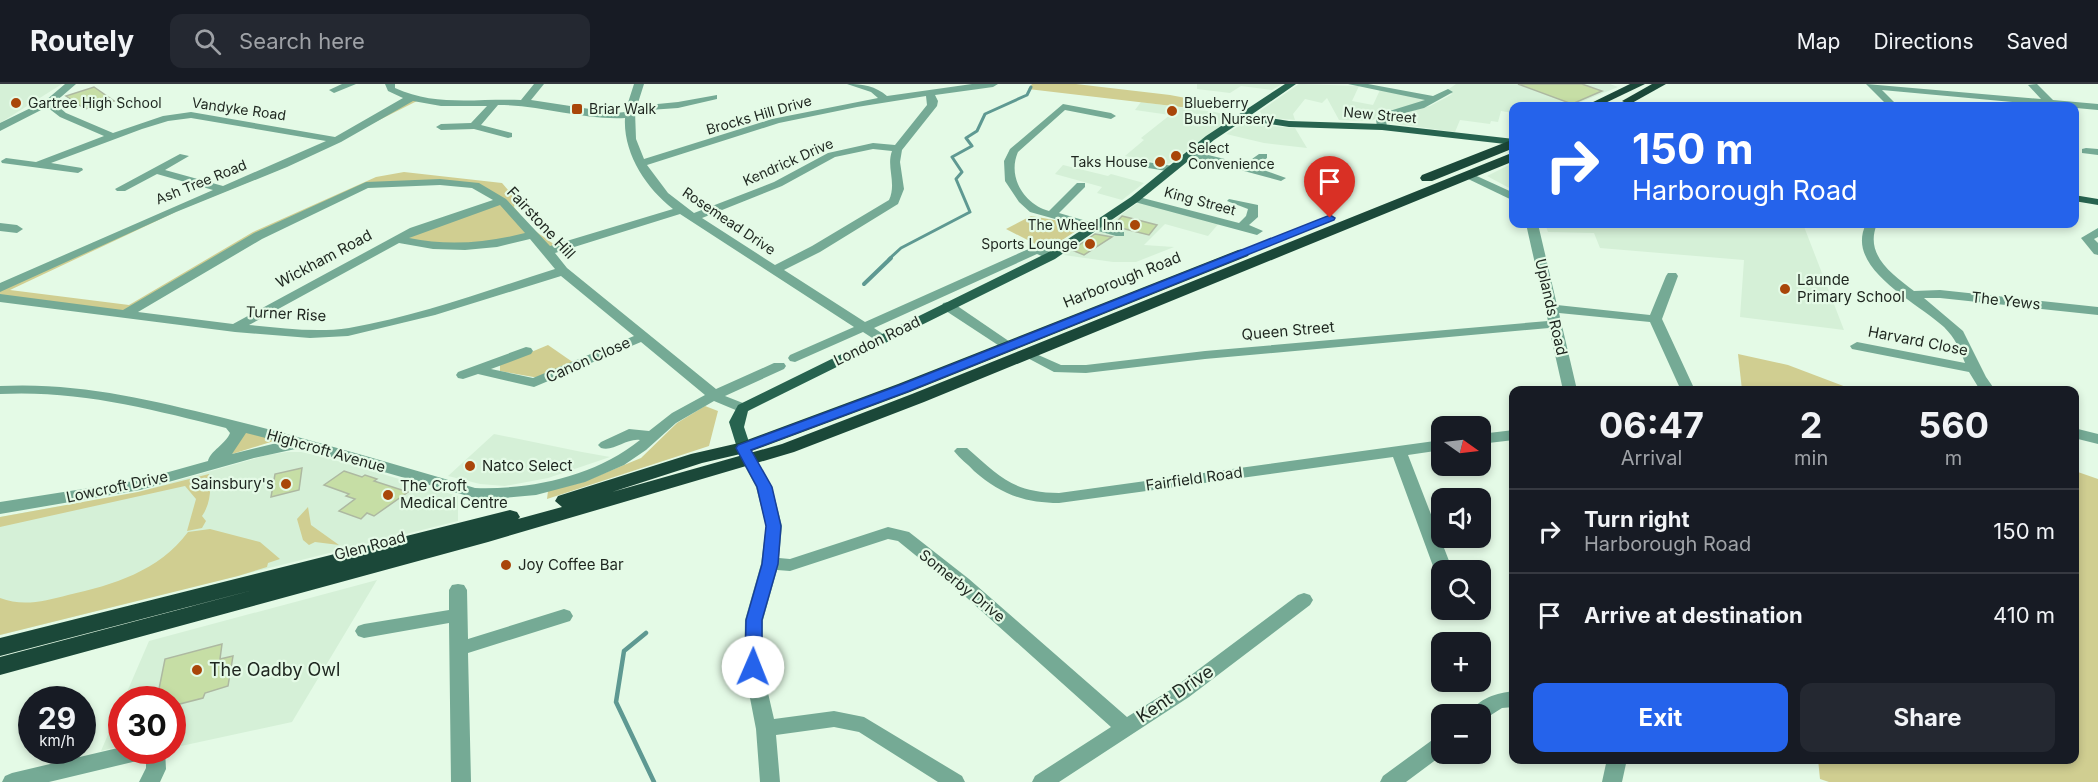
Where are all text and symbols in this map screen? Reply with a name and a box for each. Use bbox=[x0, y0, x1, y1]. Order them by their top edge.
search box bbox=[170, 14, 590, 68]
text: Routely bbox=[30, 24, 134, 58]
icon: search bbox=[191, 25, 224, 58]
text: Search here bbox=[239, 28, 365, 54]
text: Map bbox=[1797, 29, 1840, 54]
text: Directions bbox=[1873, 29, 1974, 54]
text: Saved bbox=[2007, 29, 2068, 54]
street label: Brocks Hill Drive bbox=[704, 91, 814, 138]
street label: Vandyke Road bbox=[191, 93, 287, 124]
place label: Gartree High School bbox=[28, 94, 162, 111]
place label: Blueberry Bush Nursery bbox=[1184, 94, 1274, 127]
marker: Gartree High School bbox=[9, 96, 23, 110]
place label: Briar Walk bbox=[589, 100, 656, 117]
marker: Briar Walk bbox=[570, 102, 584, 116]
street label: New Street bbox=[1343, 103, 1418, 126]
marker: Blueberry Bush Nursery bbox=[1165, 104, 1179, 118]
text: 150 m bbox=[1632, 123, 1754, 174]
icon: right bbox=[1533, 126, 1611, 204]
street label: Kendrick Drive bbox=[740, 134, 836, 189]
place label: Select Convenience bbox=[1188, 139, 1275, 172]
marker: Select Convenience bbox=[1169, 149, 1183, 163]
place label: Taks House bbox=[1070, 153, 1148, 170]
marker: Taks House bbox=[1153, 155, 1167, 169]
street label: Ash Tree Road bbox=[153, 156, 249, 208]
pin bbox=[1304, 156, 1355, 218]
icon: arrive bbox=[1313, 165, 1346, 198]
text: Harborough Road bbox=[1632, 174, 1858, 207]
street label: Fairstone Hill bbox=[503, 183, 580, 263]
street label: Rosemead Drive bbox=[680, 183, 779, 258]
street label: King Street bbox=[1163, 183, 1238, 218]
place label: The Wheel Inn bbox=[1028, 216, 1123, 233]
marker: The Wheel Inn bbox=[1128, 218, 1142, 232]
street label: Wickham Road bbox=[272, 225, 375, 292]
place label: Sports Lounge bbox=[981, 235, 1078, 252]
marker: Sports Lounge bbox=[1083, 237, 1097, 251]
street label: Harborough Road bbox=[1060, 247, 1183, 312]
street label: Uplands Road bbox=[1531, 257, 1572, 357]
place label: Launde Primary School bbox=[1797, 270, 1905, 306]
marker: Launde Primary School bbox=[1778, 282, 1792, 296]
street label: The Yews bbox=[1971, 287, 2042, 314]
street label: Turner Rise bbox=[245, 302, 327, 325]
street label: London Road bbox=[830, 311, 923, 370]
street label: Queen Street bbox=[1241, 317, 1335, 344]
street label: Harvard Close bbox=[1867, 322, 1970, 359]
street label: Canon Close bbox=[543, 332, 633, 387]
text: 06:47 bbox=[1599, 403, 1704, 447]
text: 2 bbox=[1800, 403, 1822, 447]
text: 560 bbox=[1918, 403, 1989, 447]
north arrow bbox=[1431, 416, 1491, 476]
map controls bbox=[1431, 416, 1491, 764]
street label: Highcroft Avenue bbox=[265, 424, 388, 477]
text: Arrival bbox=[1621, 446, 1682, 470]
text: min bbox=[1794, 446, 1828, 470]
text: m bbox=[1945, 446, 1962, 470]
place label: Natco Select bbox=[482, 456, 573, 475]
marker: Natco Select bbox=[463, 459, 477, 473]
street label: Fairfield Road bbox=[1144, 462, 1244, 495]
street label: Lowcroft Drive bbox=[64, 466, 170, 507]
place label: Sainsbury's bbox=[191, 474, 274, 493]
place label: The Croft Medical Centre bbox=[400, 476, 508, 512]
marker: Sainsbury's bbox=[279, 477, 293, 491]
marker: The Croft Medical Centre bbox=[381, 488, 395, 502]
button: sound bbox=[1431, 488, 1491, 548]
text: Turn right bbox=[1584, 506, 1690, 532]
icon: right bbox=[1533, 515, 1566, 548]
text: 150 m bbox=[1993, 518, 2055, 544]
street label: Glen Road bbox=[332, 527, 408, 564]
text: Harborough Road bbox=[1584, 532, 1751, 556]
street label: Somerby Drive bbox=[915, 545, 1009, 626]
place label: Joy Coffee Bar bbox=[518, 555, 624, 574]
marker: Joy Coffee Bar bbox=[499, 558, 513, 572]
button: search bbox=[1431, 560, 1491, 620]
icon: arrive bbox=[1533, 599, 1566, 632]
text: Arrive at destination bbox=[1584, 602, 1803, 628]
text: 410 m bbox=[1993, 602, 2055, 628]
button: + bbox=[1431, 632, 1491, 692]
position arrow bbox=[721, 635, 785, 699]
place label: The Oadby Owl bbox=[209, 659, 340, 680]
street label: Kent Drive bbox=[1132, 660, 1217, 727]
marker: The Oadby Owl bbox=[190, 663, 204, 677]
button: Exit bbox=[1533, 683, 1788, 752]
button: Share bbox=[1800, 683, 2055, 752]
speed limit sign: 30 bbox=[108, 686, 186, 764]
text: 29 bbox=[38, 700, 76, 736]
button: − bbox=[1431, 704, 1491, 764]
text: km/h bbox=[39, 731, 75, 750]

